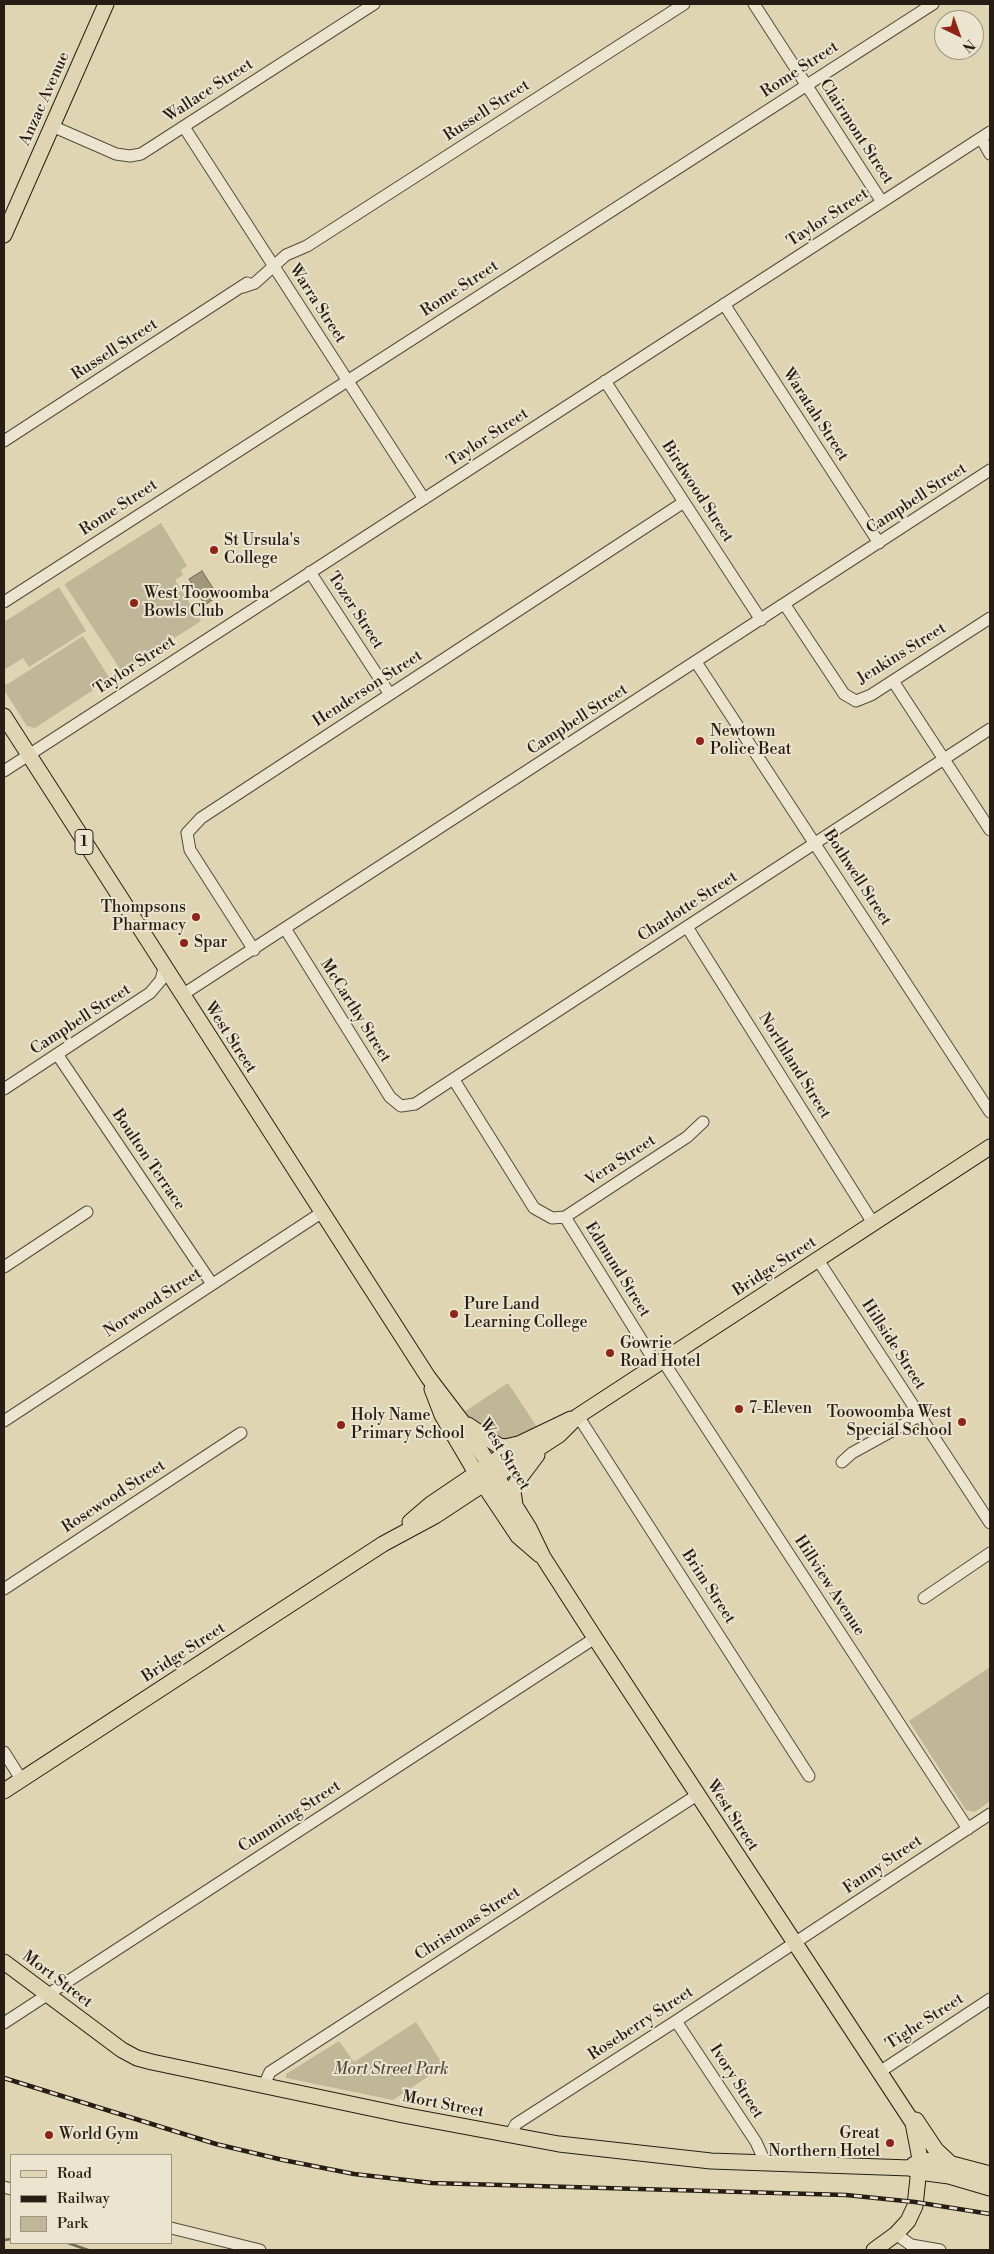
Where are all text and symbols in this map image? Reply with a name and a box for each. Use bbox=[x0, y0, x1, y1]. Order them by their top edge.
north arrow bbox=[934, 10, 984, 60]
text: N bbox=[958, 35, 979, 56]
street label: Rome Street bbox=[758, 38, 842, 102]
street label: Anzac Avenue bbox=[16, 49, 74, 149]
street label: Wallace Street bbox=[161, 55, 257, 127]
street label: Russell Street bbox=[440, 76, 534, 146]
street label: Clairmont Street bbox=[815, 76, 897, 188]
street label: Taylor Street bbox=[784, 184, 872, 252]
street label: Rome Street bbox=[418, 257, 502, 321]
street label: Warra Street bbox=[284, 261, 350, 347]
street label: Russell Street bbox=[68, 315, 162, 385]
street label: Waratah Street bbox=[778, 365, 852, 465]
street label: Taylor Street bbox=[444, 404, 532, 472]
street label: Birdwood Street bbox=[657, 438, 737, 546]
street label: Campbell Street bbox=[863, 459, 971, 539]
street label: Rome Street bbox=[77, 476, 161, 540]
place label: St Ursula's College bbox=[224, 531, 300, 569]
marker: St Ursula's College bbox=[208, 544, 220, 556]
street label: Tozer Street bbox=[323, 569, 387, 653]
place label: West Toowoomba Bowls Club bbox=[144, 584, 269, 622]
marker: West Toowoomba Bowls Club bbox=[128, 597, 140, 609]
street label: Jenkins Street bbox=[854, 619, 950, 689]
street label: Taylor Street bbox=[91, 632, 179, 700]
street label: Henderson Street bbox=[310, 646, 426, 732]
street label: Campbell Street bbox=[524, 680, 632, 760]
place label: Newtown Police Beat bbox=[710, 722, 791, 760]
marker: Newtown Police Beat bbox=[694, 735, 706, 747]
street label: Bothwell Street bbox=[819, 826, 895, 930]
road number: 1 bbox=[75, 830, 93, 854]
street label: Charlotte Street bbox=[635, 868, 741, 946]
place label: Thompsons Pharmacy bbox=[101, 898, 186, 936]
marker: Thompsons Pharmacy bbox=[190, 911, 202, 923]
place label: Spar bbox=[194, 933, 227, 953]
marker: Spar bbox=[178, 937, 190, 949]
street label: McCarthy Street bbox=[315, 956, 395, 1066]
street label: Campbell Street bbox=[27, 980, 135, 1060]
street label: West Street bbox=[200, 999, 260, 1077]
street label: Northland Street bbox=[754, 1009, 834, 1123]
street label: Boulton Terrace bbox=[107, 1106, 189, 1214]
street label: Vera Street bbox=[582, 1131, 660, 1191]
street label: Edmund Street bbox=[580, 1219, 654, 1321]
street label: Bridge Street bbox=[730, 1233, 820, 1301]
street label: Norwood Street bbox=[100, 1264, 206, 1342]
place label: Pure Land Learning College bbox=[464, 1295, 588, 1333]
street label: Hillside Street bbox=[857, 1296, 929, 1394]
marker: Pure Land Learning College bbox=[448, 1308, 460, 1320]
place label: Gowrie Road Hotel bbox=[620, 1334, 700, 1372]
marker: Gowrie Road Hotel bbox=[604, 1347, 616, 1359]
place label: 7-Eleven bbox=[749, 1399, 812, 1419]
marker: 7-Eleven bbox=[733, 1403, 745, 1415]
place label: Toowoomba West Special School bbox=[827, 1403, 952, 1441]
place label: Holy Name Primary School bbox=[351, 1406, 465, 1444]
street label: West Street bbox=[474, 1416, 534, 1494]
marker: Toowoomba West Special School bbox=[956, 1416, 968, 1428]
marker: Holy Name Primary School bbox=[335, 1419, 347, 1431]
street label: Rosewood Street bbox=[59, 1456, 169, 1538]
street label: Hillview Avenue bbox=[789, 1532, 869, 1640]
street label: Brim Street bbox=[677, 1546, 739, 1628]
street label: Bridge Street bbox=[139, 1619, 229, 1687]
street label: Cumming Street bbox=[235, 1777, 345, 1857]
street label: West Street bbox=[702, 1777, 762, 1855]
street label: Fanny Street bbox=[840, 1832, 926, 1898]
street label: Christmas Street bbox=[412, 1883, 524, 1965]
street label: Mort Street bbox=[18, 1947, 96, 2013]
street label: Roseberry Street bbox=[585, 1983, 697, 2065]
street label: Tighe Street bbox=[882, 1990, 968, 2054]
street label: Ivory Street bbox=[705, 2041, 767, 2123]
park label: Mort Street Park bbox=[334, 2060, 448, 2080]
street label: Mort Street bbox=[400, 2088, 486, 2122]
place label: Great Northern Hotel bbox=[768, 2124, 880, 2162]
place label: World Gym bbox=[59, 2125, 139, 2145]
marker: World Gym bbox=[43, 2129, 55, 2141]
marker: Great Northern Hotel bbox=[884, 2137, 896, 2149]
legend bbox=[10, 2154, 172, 2244]
text: Road bbox=[57, 2164, 92, 2183]
text: Railway bbox=[57, 2189, 110, 2208]
text: Park bbox=[57, 2214, 88, 2233]

